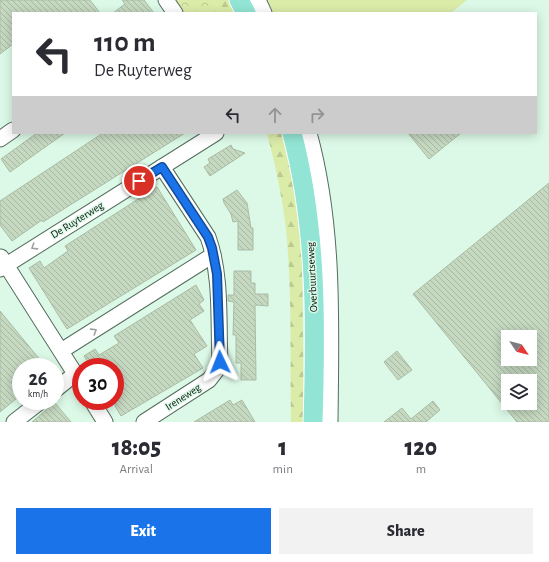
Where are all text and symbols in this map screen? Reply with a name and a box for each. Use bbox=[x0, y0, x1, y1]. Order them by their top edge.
icon: left bbox=[28, 28, 80, 80]
text: 110 m bbox=[94, 29, 156, 57]
text: De Ruyterweg bbox=[94, 62, 192, 80]
icon: left bbox=[222, 104, 244, 126]
icon: ahead bbox=[264, 104, 286, 126]
icon: right bbox=[306, 104, 328, 126]
pin bbox=[122, 164, 156, 198]
icon: arrive bbox=[128, 170, 150, 192]
street label: De Ruyterweg bbox=[49, 199, 106, 240]
street label: Overbuurtseweg bbox=[305, 241, 319, 313]
one-way arrow bbox=[31, 242, 38, 250]
one-way arrow bbox=[90, 328, 97, 335]
north arrow bbox=[501, 330, 537, 366]
map controls bbox=[501, 330, 537, 410]
position arrow bbox=[199, 341, 241, 383]
speed limit sign: 30 bbox=[72, 358, 124, 410]
text: 26 bbox=[28, 369, 48, 389]
button: layers bbox=[501, 374, 537, 410]
street label: Ireneweg bbox=[163, 381, 203, 412]
text: km/h bbox=[28, 389, 48, 399]
text: 18:05 bbox=[112, 436, 161, 460]
text: 1 bbox=[278, 436, 287, 460]
text: 120 bbox=[405, 436, 437, 460]
text: Arrival bbox=[120, 463, 153, 476]
text: min bbox=[273, 463, 293, 476]
text: m bbox=[416, 463, 426, 476]
button: Exit bbox=[16, 508, 271, 554]
button: Share bbox=[279, 508, 533, 554]

